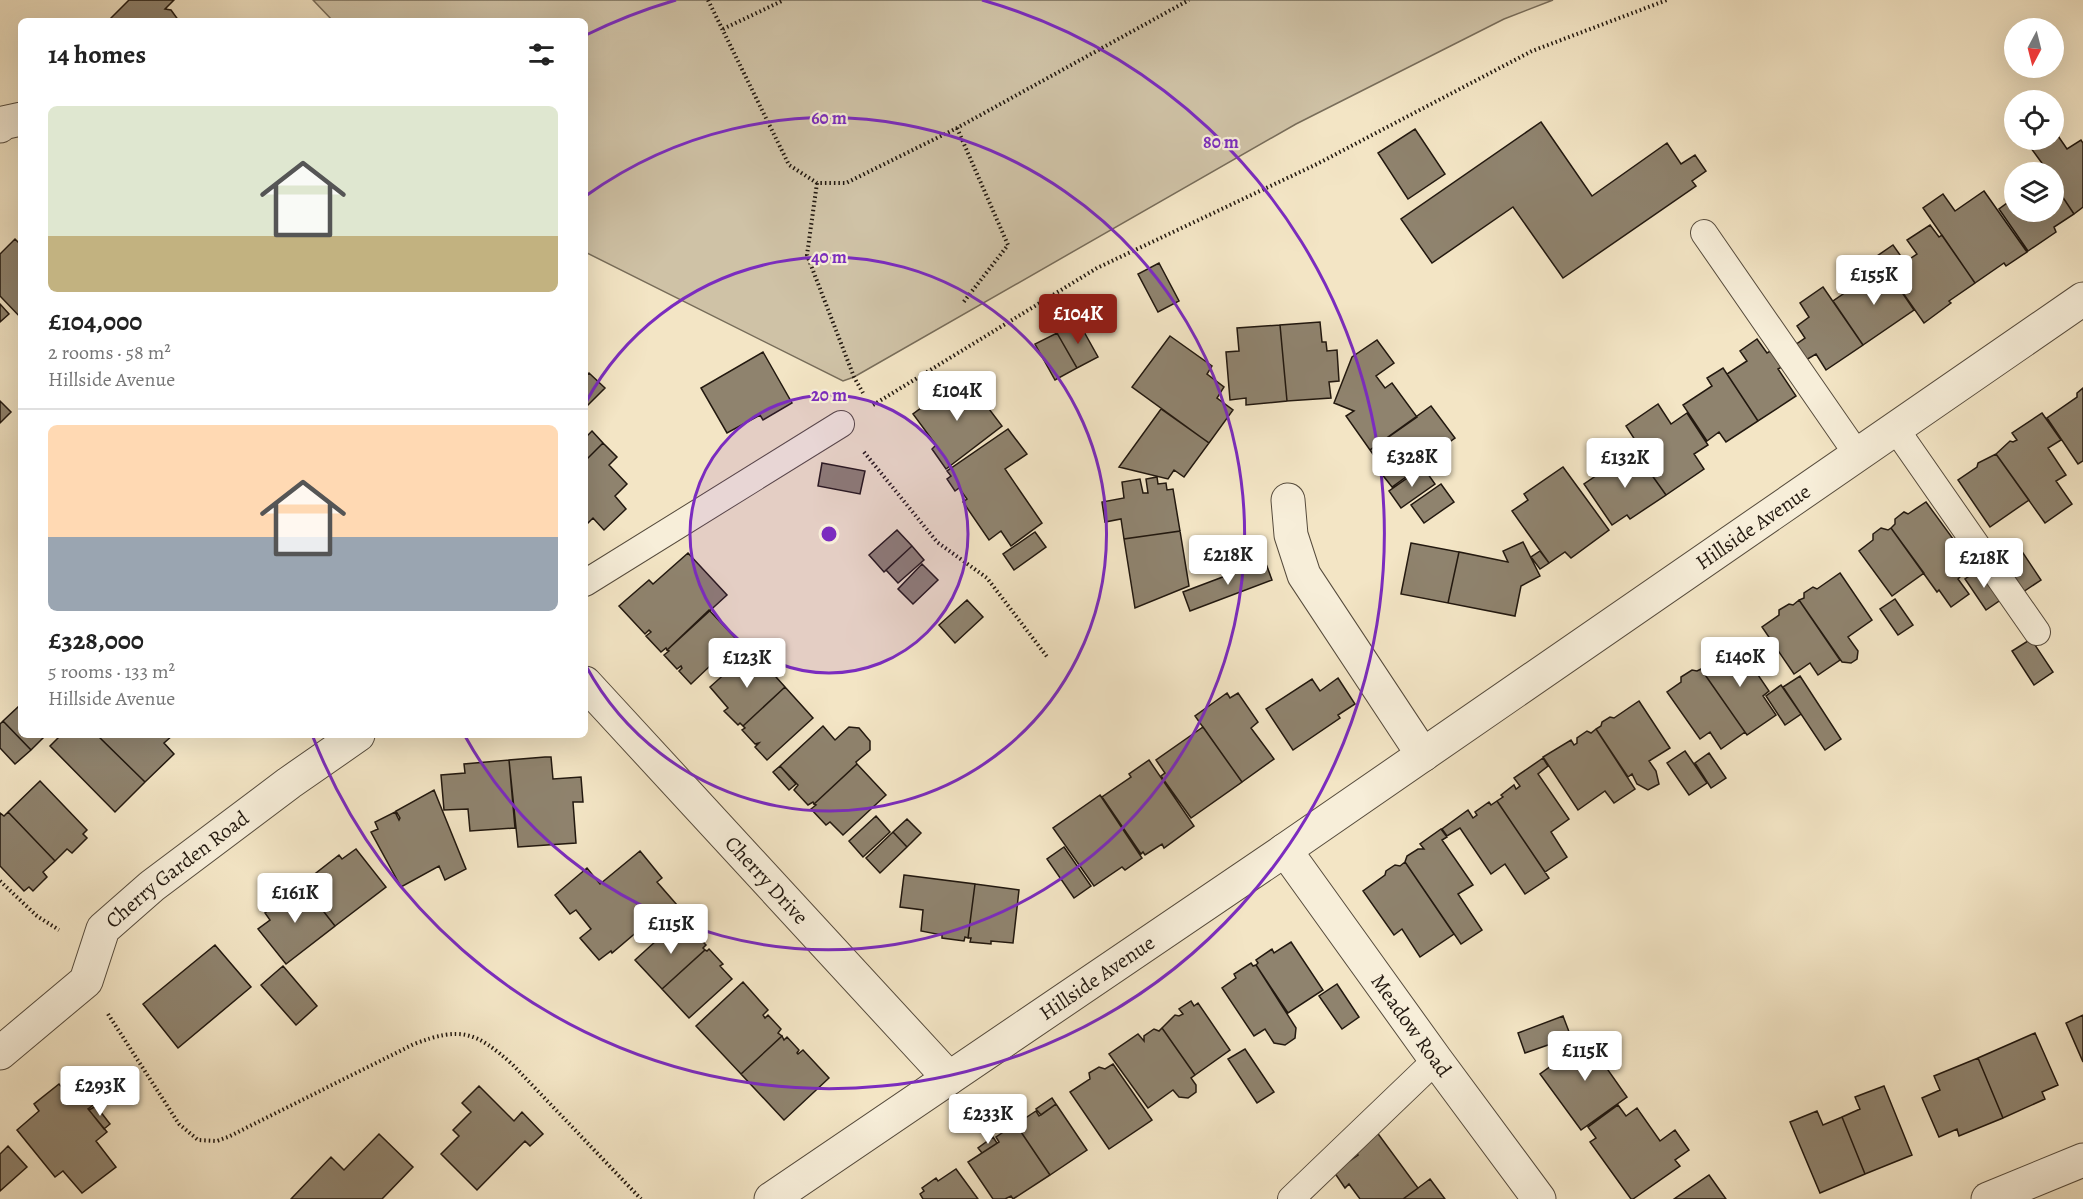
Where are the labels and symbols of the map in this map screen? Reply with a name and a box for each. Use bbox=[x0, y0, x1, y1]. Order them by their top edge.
north arrow bbox=[2004, 18, 2064, 78]
text: 60 m bbox=[811, 106, 847, 130]
text: 80 m bbox=[1203, 130, 1239, 154]
text: 40 m bbox=[811, 245, 847, 269]
pin: £155K bbox=[1832, 255, 1916, 306]
pin: £104K bbox=[1036, 294, 1120, 345]
pin: £104K bbox=[915, 371, 999, 422]
text: 20 m bbox=[811, 383, 847, 407]
pin: £328K bbox=[1370, 437, 1454, 488]
pin: £132K bbox=[1583, 438, 1667, 489]
street label: Hillside Avenue bbox=[1690, 477, 1816, 576]
centre of rings bbox=[819, 524, 839, 544]
pin: £218K bbox=[1186, 535, 1270, 586]
pin: £218K bbox=[1942, 538, 2026, 589]
pin: £140K bbox=[1698, 637, 1782, 688]
pin: £123K bbox=[705, 638, 789, 689]
street label: Cherry Garden Road bbox=[99, 804, 255, 935]
street label: Cherry Drive bbox=[719, 830, 814, 930]
pin: £161K bbox=[253, 873, 337, 924]
pin: £115K bbox=[629, 904, 713, 955]
street label: Hillside Avenue bbox=[1034, 929, 1160, 1027]
street label: Meadow Road bbox=[1364, 968, 1458, 1083]
pin: £115K bbox=[1543, 1031, 1627, 1082]
pin: £293K bbox=[58, 1066, 142, 1117]
pin: £233K bbox=[946, 1094, 1030, 1145]

